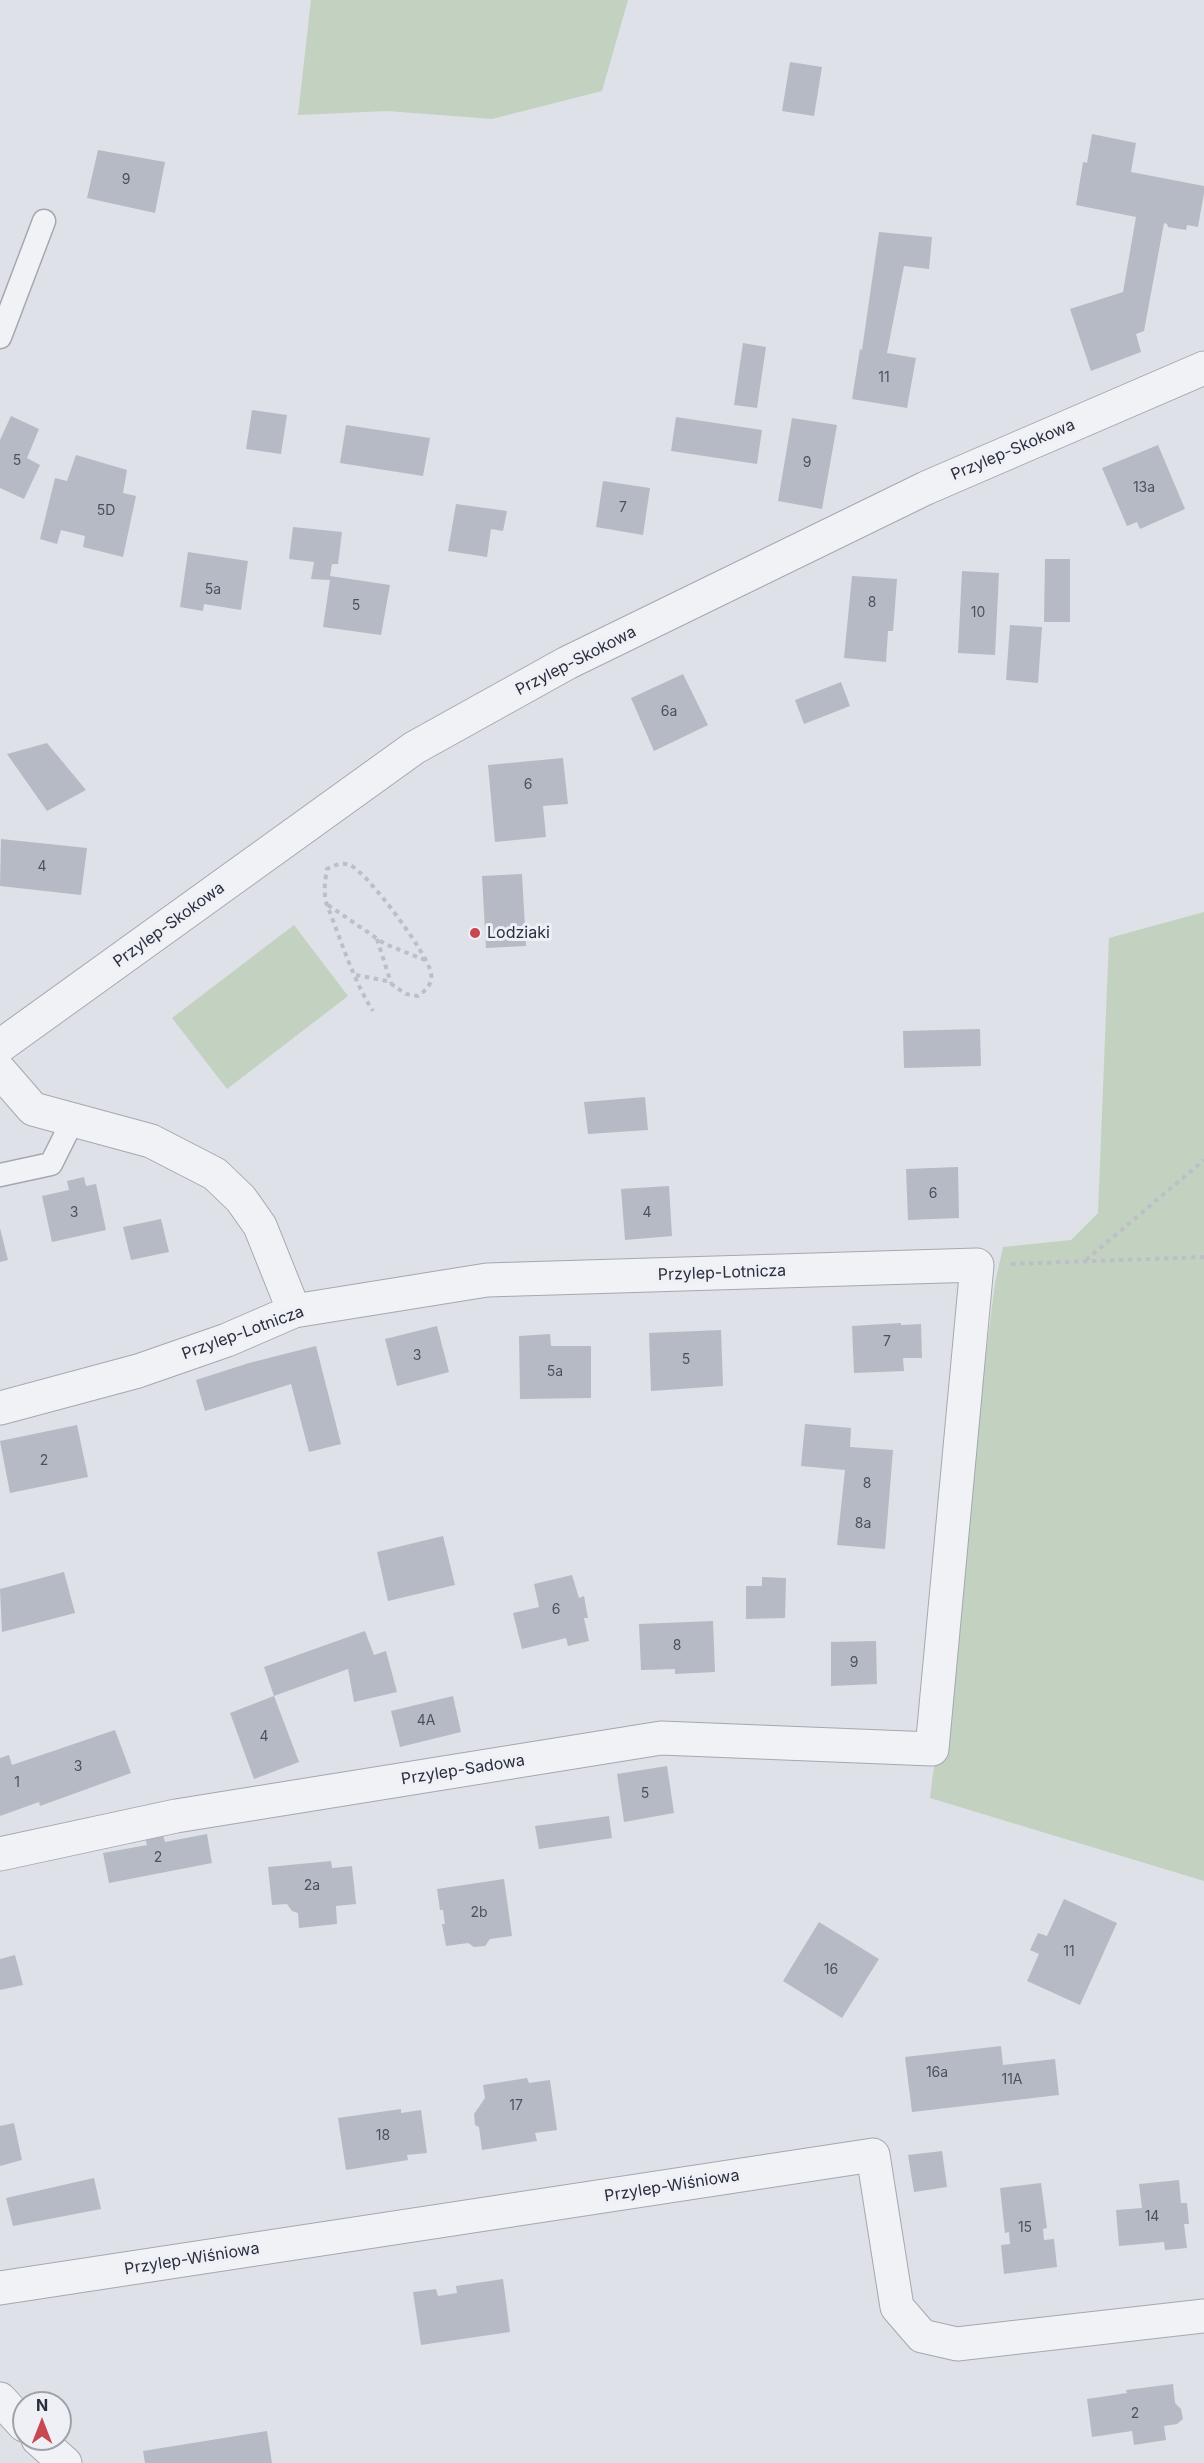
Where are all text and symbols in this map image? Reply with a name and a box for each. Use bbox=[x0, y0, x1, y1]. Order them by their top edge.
house number: 9 bbox=[122, 172, 130, 188]
house number: 11 bbox=[878, 370, 890, 386]
street label: Przylep-Skokowa bbox=[948, 415, 1078, 485]
house number: 5 bbox=[13, 453, 21, 469]
house number: 9 bbox=[803, 455, 811, 471]
house number: 13a bbox=[1133, 480, 1155, 496]
house number: 7 bbox=[619, 500, 627, 516]
house number: 5D bbox=[97, 503, 115, 519]
house number: 5a bbox=[205, 582, 221, 598]
house number: 8 bbox=[868, 595, 876, 611]
house number: 5 bbox=[352, 598, 360, 614]
house number: 10 bbox=[971, 605, 985, 621]
street label: Przylep-Skokowa bbox=[513, 622, 639, 700]
house number: 6a bbox=[661, 704, 677, 720]
house number: 6 bbox=[524, 777, 532, 793]
house number: 4 bbox=[37, 859, 47, 875]
street label: Przylep-Skokowa bbox=[110, 878, 228, 972]
place label: Lodziaki bbox=[487, 923, 550, 943]
marker: Lodziaki bbox=[468, 926, 482, 940]
house number: 6 bbox=[929, 1186, 937, 1202]
house number: 3 bbox=[70, 1205, 78, 1221]
house number: 4 bbox=[642, 1205, 652, 1221]
street label: Przylep-Lotnicza bbox=[657, 1261, 787, 1285]
street label: Przylep-Lotnicza bbox=[179, 1302, 307, 1364]
house number: 7 bbox=[883, 1334, 891, 1350]
house number: 3 bbox=[413, 1348, 421, 1364]
house number: 5 bbox=[682, 1352, 690, 1368]
house number: 5a bbox=[547, 1364, 563, 1380]
house number: 2 bbox=[40, 1453, 48, 1469]
house number: 8 bbox=[863, 1476, 871, 1492]
house number: 8a bbox=[855, 1516, 871, 1532]
house number: 6 bbox=[552, 1602, 560, 1618]
house number: 8 bbox=[673, 1638, 681, 1654]
house number: 9 bbox=[850, 1655, 858, 1671]
house number: 4A bbox=[417, 1713, 435, 1729]
house number: 4 bbox=[259, 1729, 269, 1745]
street label: Przylep-Sadowa bbox=[400, 1751, 526, 1789]
house number: 3 bbox=[74, 1759, 82, 1775]
house number: 1 bbox=[14, 1775, 20, 1791]
house number: 5 bbox=[641, 1786, 649, 1802]
house number: 2 bbox=[154, 1850, 162, 1866]
house number: 2a bbox=[304, 1878, 320, 1894]
house number: 2b bbox=[470, 1905, 488, 1921]
house number: 11 bbox=[1063, 1944, 1075, 1960]
house number: 16 bbox=[824, 1962, 838, 1978]
house number: 16a bbox=[926, 2065, 948, 2081]
house number: 11A bbox=[1001, 2072, 1023, 2088]
house number: 17 bbox=[509, 2098, 523, 2114]
house number: 18 bbox=[376, 2128, 390, 2144]
street label: Przylep-Wiśniowa bbox=[603, 2166, 741, 2206]
house number: 14 bbox=[1145, 2209, 1159, 2225]
house number: 15 bbox=[1018, 2220, 1032, 2236]
street label: Przylep-Wiśniowa bbox=[123, 2239, 261, 2279]
north arrow bbox=[12, 2391, 72, 2451]
text: N bbox=[36, 2395, 48, 2415]
house number: 2 bbox=[1131, 2406, 1139, 2422]

